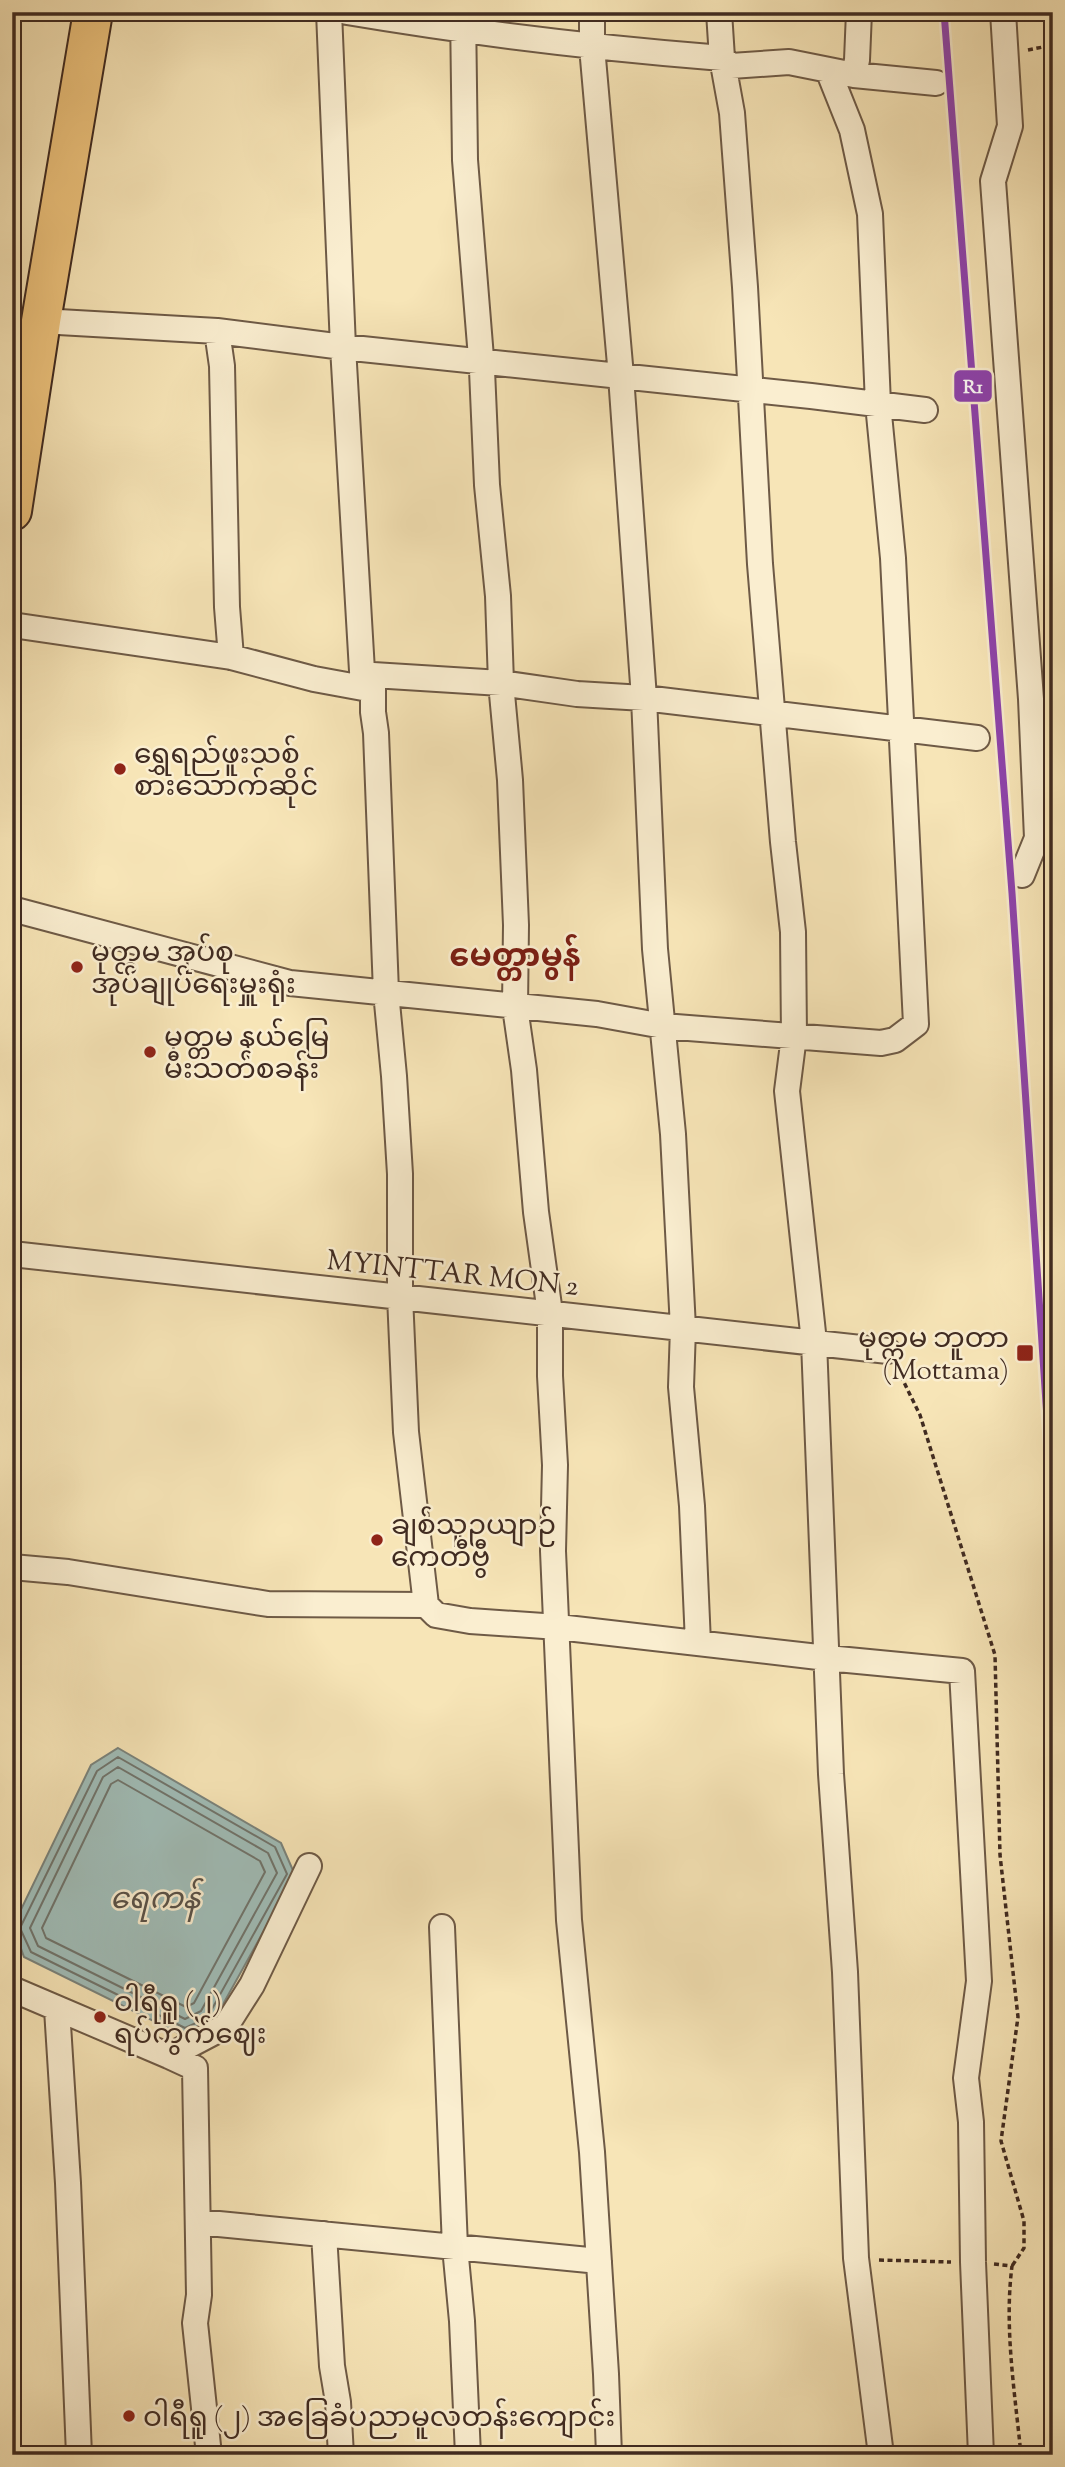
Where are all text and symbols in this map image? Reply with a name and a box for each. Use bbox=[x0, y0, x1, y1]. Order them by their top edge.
line badge: R1 bbox=[953, 369, 993, 403]
text: R1 bbox=[963, 375, 984, 402]
place label: ရွှေရည်ဖူးသစ် စားသောက်ဆိုင် bbox=[134, 735, 318, 808]
marker: ရွှေရည်ဖူးသစ် စားသောက်ဆိုင် bbox=[112, 761, 128, 777]
place label: မုတ္တမ အုပ်စု အုပ်ချုပ်ရေးမှူးရုံး bbox=[91, 933, 296, 1006]
district label: မေတ္တာမွန် bbox=[449, 933, 581, 981]
marker: မုတ္တမ အုပ်စု အုပ်ချုပ်ရေးမှူးရုံး bbox=[69, 959, 85, 975]
place label: မုတ္တမ နယ်မြေ မီးသတ်စခန်း bbox=[164, 1018, 329, 1091]
marker: မုတ္တမ နယ်မြေ မီးသတ်စခန်း bbox=[142, 1044, 158, 1060]
street label: MYINTTAR MON 2 bbox=[325, 1242, 581, 1308]
place label: မုတ္တမ ဘူတာ (Mottama) bbox=[858, 1320, 1009, 1392]
marker: မုတ္တမ ဘူတာ (Mottama) bbox=[1015, 1343, 1035, 1363]
place label: ချစ်သူဥယျာဉ် ကေတီဗွီ bbox=[391, 1506, 556, 1579]
marker: ချစ်သူဥယျာဉ် ကေတီဗွီ bbox=[369, 1532, 385, 1548]
water label: ရေကန် bbox=[110, 1877, 204, 1923]
place label: ဝါရီရူ (၂) ရပ်ကွက်ဈေး bbox=[114, 1983, 267, 2056]
marker: ဝါရီရူ (၂) ရပ်ကွက်ဈေး bbox=[92, 2009, 108, 2025]
place label: ဝါရီရူ (၂) အခြေခံပညာမူလတန်းကျောင်း bbox=[143, 2398, 615, 2439]
marker: ဝါရီရူ (၂) အခြေခံပညာမူလတန်းကျောင်း bbox=[121, 2408, 137, 2424]

